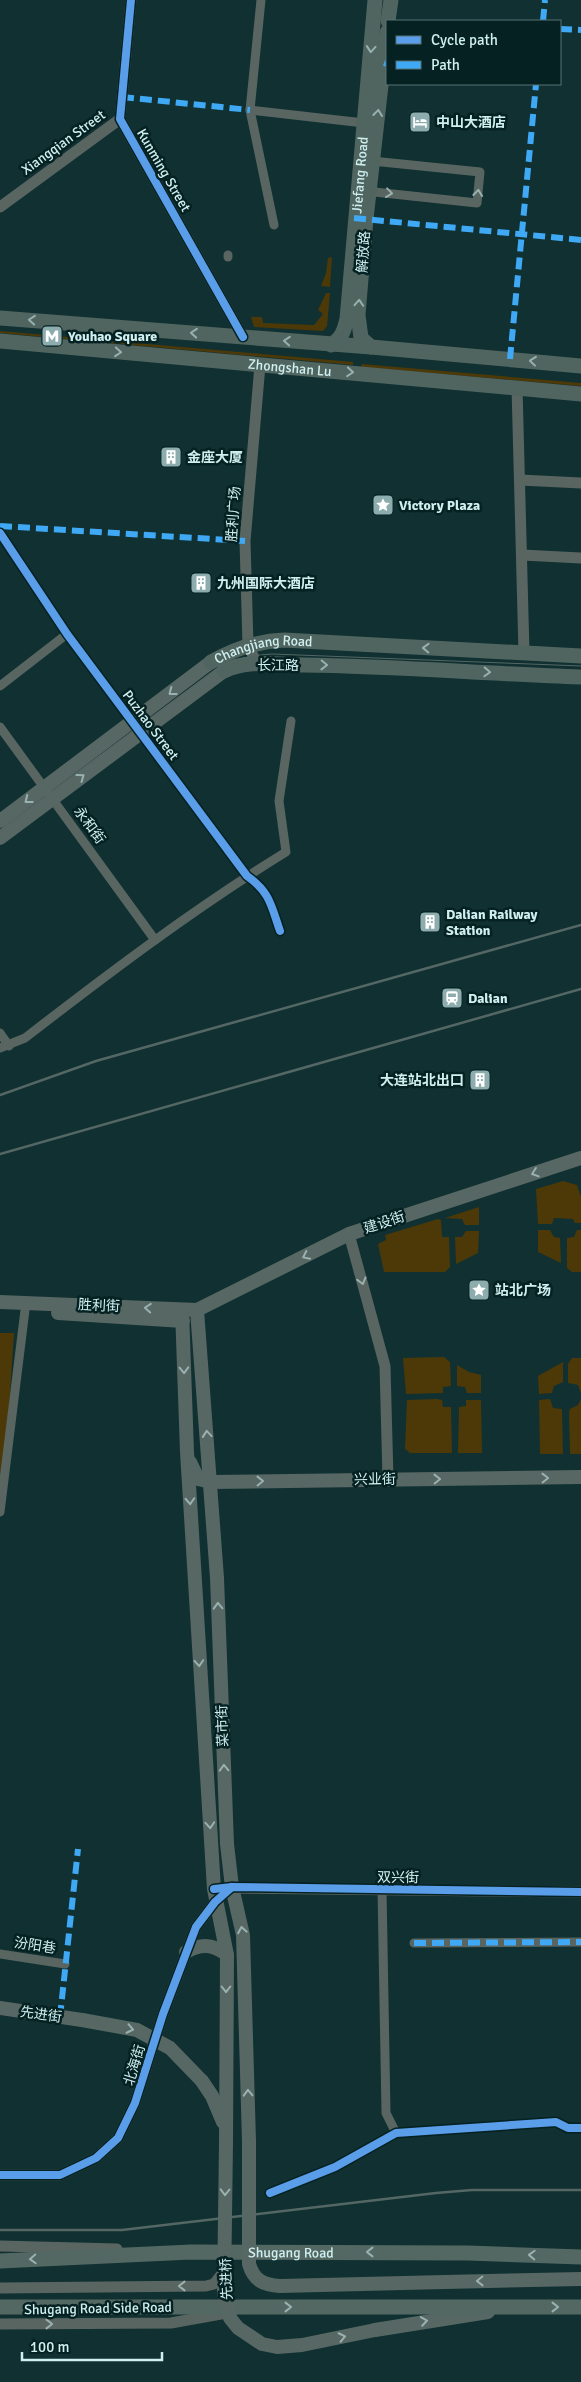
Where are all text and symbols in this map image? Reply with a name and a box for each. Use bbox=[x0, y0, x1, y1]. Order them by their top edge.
legend bbox=[386, 20, 561, 85]
text: Cycle path bbox=[431, 31, 498, 49]
one-way arrow bbox=[365, 45, 376, 53]
text: Path bbox=[431, 56, 460, 74]
street label: Xiangqian Street bbox=[18, 106, 109, 179]
one-way arrow bbox=[372, 108, 383, 116]
hotel icon: 中山大酒店 bbox=[408, 110, 432, 134]
place label: 中山大酒店 bbox=[436, 114, 506, 131]
street label: Kunming Street bbox=[133, 126, 194, 215]
street label: Jiefang Road bbox=[348, 136, 372, 214]
one-way arrow bbox=[385, 187, 393, 198]
one-way arrow bbox=[472, 189, 483, 197]
street label: 解放路 bbox=[354, 230, 373, 274]
one-way arrow bbox=[354, 299, 365, 307]
one-way arrow bbox=[28, 315, 36, 326]
metro station icon: Youhao Square bbox=[40, 324, 64, 348]
place label: Youhao Square bbox=[67, 328, 157, 345]
one-way arrow bbox=[190, 328, 198, 339]
one-way arrow bbox=[282, 335, 290, 346]
one-way arrow bbox=[115, 346, 123, 357]
street label: Zhongshan Lu bbox=[247, 356, 332, 380]
one-way arrow bbox=[528, 356, 536, 367]
one-way arrow bbox=[346, 367, 354, 378]
building icon: 金座大厦 bbox=[159, 445, 183, 469]
place label: 金座大厦 bbox=[187, 449, 243, 466]
street label: 胜利广场 bbox=[223, 486, 244, 543]
place icon: Victory Plaza bbox=[371, 493, 395, 517]
place label: Victory Plaza bbox=[399, 497, 480, 514]
building icon: 九州国际大酒店 bbox=[189, 571, 213, 595]
place label: 九州国际大酒店 bbox=[217, 575, 315, 592]
street label: Changjiang Road bbox=[211, 632, 313, 668]
one-way arrow bbox=[422, 642, 430, 653]
street label: 长江路 bbox=[257, 657, 299, 674]
one-way arrow bbox=[321, 660, 329, 670]
one-way arrow bbox=[483, 666, 491, 677]
one-way arrow bbox=[168, 686, 178, 695]
street label: Puzhao Street bbox=[119, 687, 182, 764]
one-way arrow bbox=[75, 774, 85, 783]
one-way arrow bbox=[24, 794, 34, 803]
street label: 永和街 bbox=[70, 803, 109, 847]
place label: Dalian Railway Station bbox=[446, 906, 537, 939]
building icon: Dalian Railway Station bbox=[418, 910, 442, 934]
station icon: Dalian bbox=[440, 986, 464, 1010]
place label: Dalian bbox=[468, 990, 508, 1007]
building icon: 大连站北出口 bbox=[468, 1068, 492, 1092]
place label: 大连站北出口 bbox=[380, 1072, 464, 1089]
one-way arrow bbox=[531, 1167, 539, 1177]
street label: 建设街 bbox=[362, 1208, 407, 1237]
one-way arrow bbox=[302, 1250, 311, 1260]
one-way arrow bbox=[356, 1276, 366, 1284]
place icon: 站北广场 bbox=[467, 1278, 491, 1302]
place label: 站北广场 bbox=[495, 1282, 551, 1299]
street label: 胜利街 bbox=[78, 1296, 120, 1315]
one-way arrow bbox=[144, 1303, 152, 1314]
one-way arrow bbox=[179, 1366, 190, 1374]
one-way arrow bbox=[201, 1429, 212, 1437]
street label: 兴业街 bbox=[354, 1471, 396, 1488]
one-way arrow bbox=[542, 1473, 549, 1483]
one-way arrow bbox=[434, 1474, 441, 1484]
one-way arrow bbox=[256, 1476, 264, 1486]
one-way arrow bbox=[184, 1497, 195, 1505]
one-way arrow bbox=[212, 1602, 223, 1610]
one-way arrow bbox=[194, 1659, 205, 1667]
street label: 菜市街 bbox=[213, 1705, 232, 1747]
one-way arrow bbox=[219, 1764, 229, 1772]
one-way arrow bbox=[204, 1821, 215, 1829]
street label: 双兴街 bbox=[377, 1869, 419, 1886]
one-way arrow bbox=[237, 1926, 247, 1935]
street label: 汾阳巷 bbox=[13, 1934, 57, 1957]
one-way arrow bbox=[221, 1986, 231, 1993]
street label: 先进街 bbox=[19, 2003, 63, 2026]
one-way arrow bbox=[126, 2023, 135, 2033]
street label: 北海街 bbox=[120, 2043, 149, 2088]
one-way arrow bbox=[242, 2088, 253, 2096]
one-way arrow bbox=[220, 2188, 230, 2196]
street label: Shugang Road bbox=[248, 2244, 334, 2262]
one-way arrow bbox=[366, 2247, 374, 2257]
one-way arrow bbox=[528, 2249, 536, 2260]
one-way arrow bbox=[28, 2254, 36, 2265]
street label: 先进桥 bbox=[217, 2258, 236, 2300]
one-way arrow bbox=[476, 2276, 484, 2287]
one-way arrow bbox=[178, 2281, 186, 2291]
street label: Shugang Road Side Road bbox=[24, 2299, 172, 2318]
one-way arrow bbox=[284, 2302, 292, 2312]
one-way arrow bbox=[552, 2302, 559, 2312]
one-way arrow bbox=[419, 2317, 428, 2327]
one-way arrow bbox=[45, 2319, 53, 2329]
scale bar bbox=[22, 2330, 162, 2362]
one-way arrow bbox=[338, 2332, 347, 2342]
text: 100 m bbox=[30, 2338, 70, 2356]

